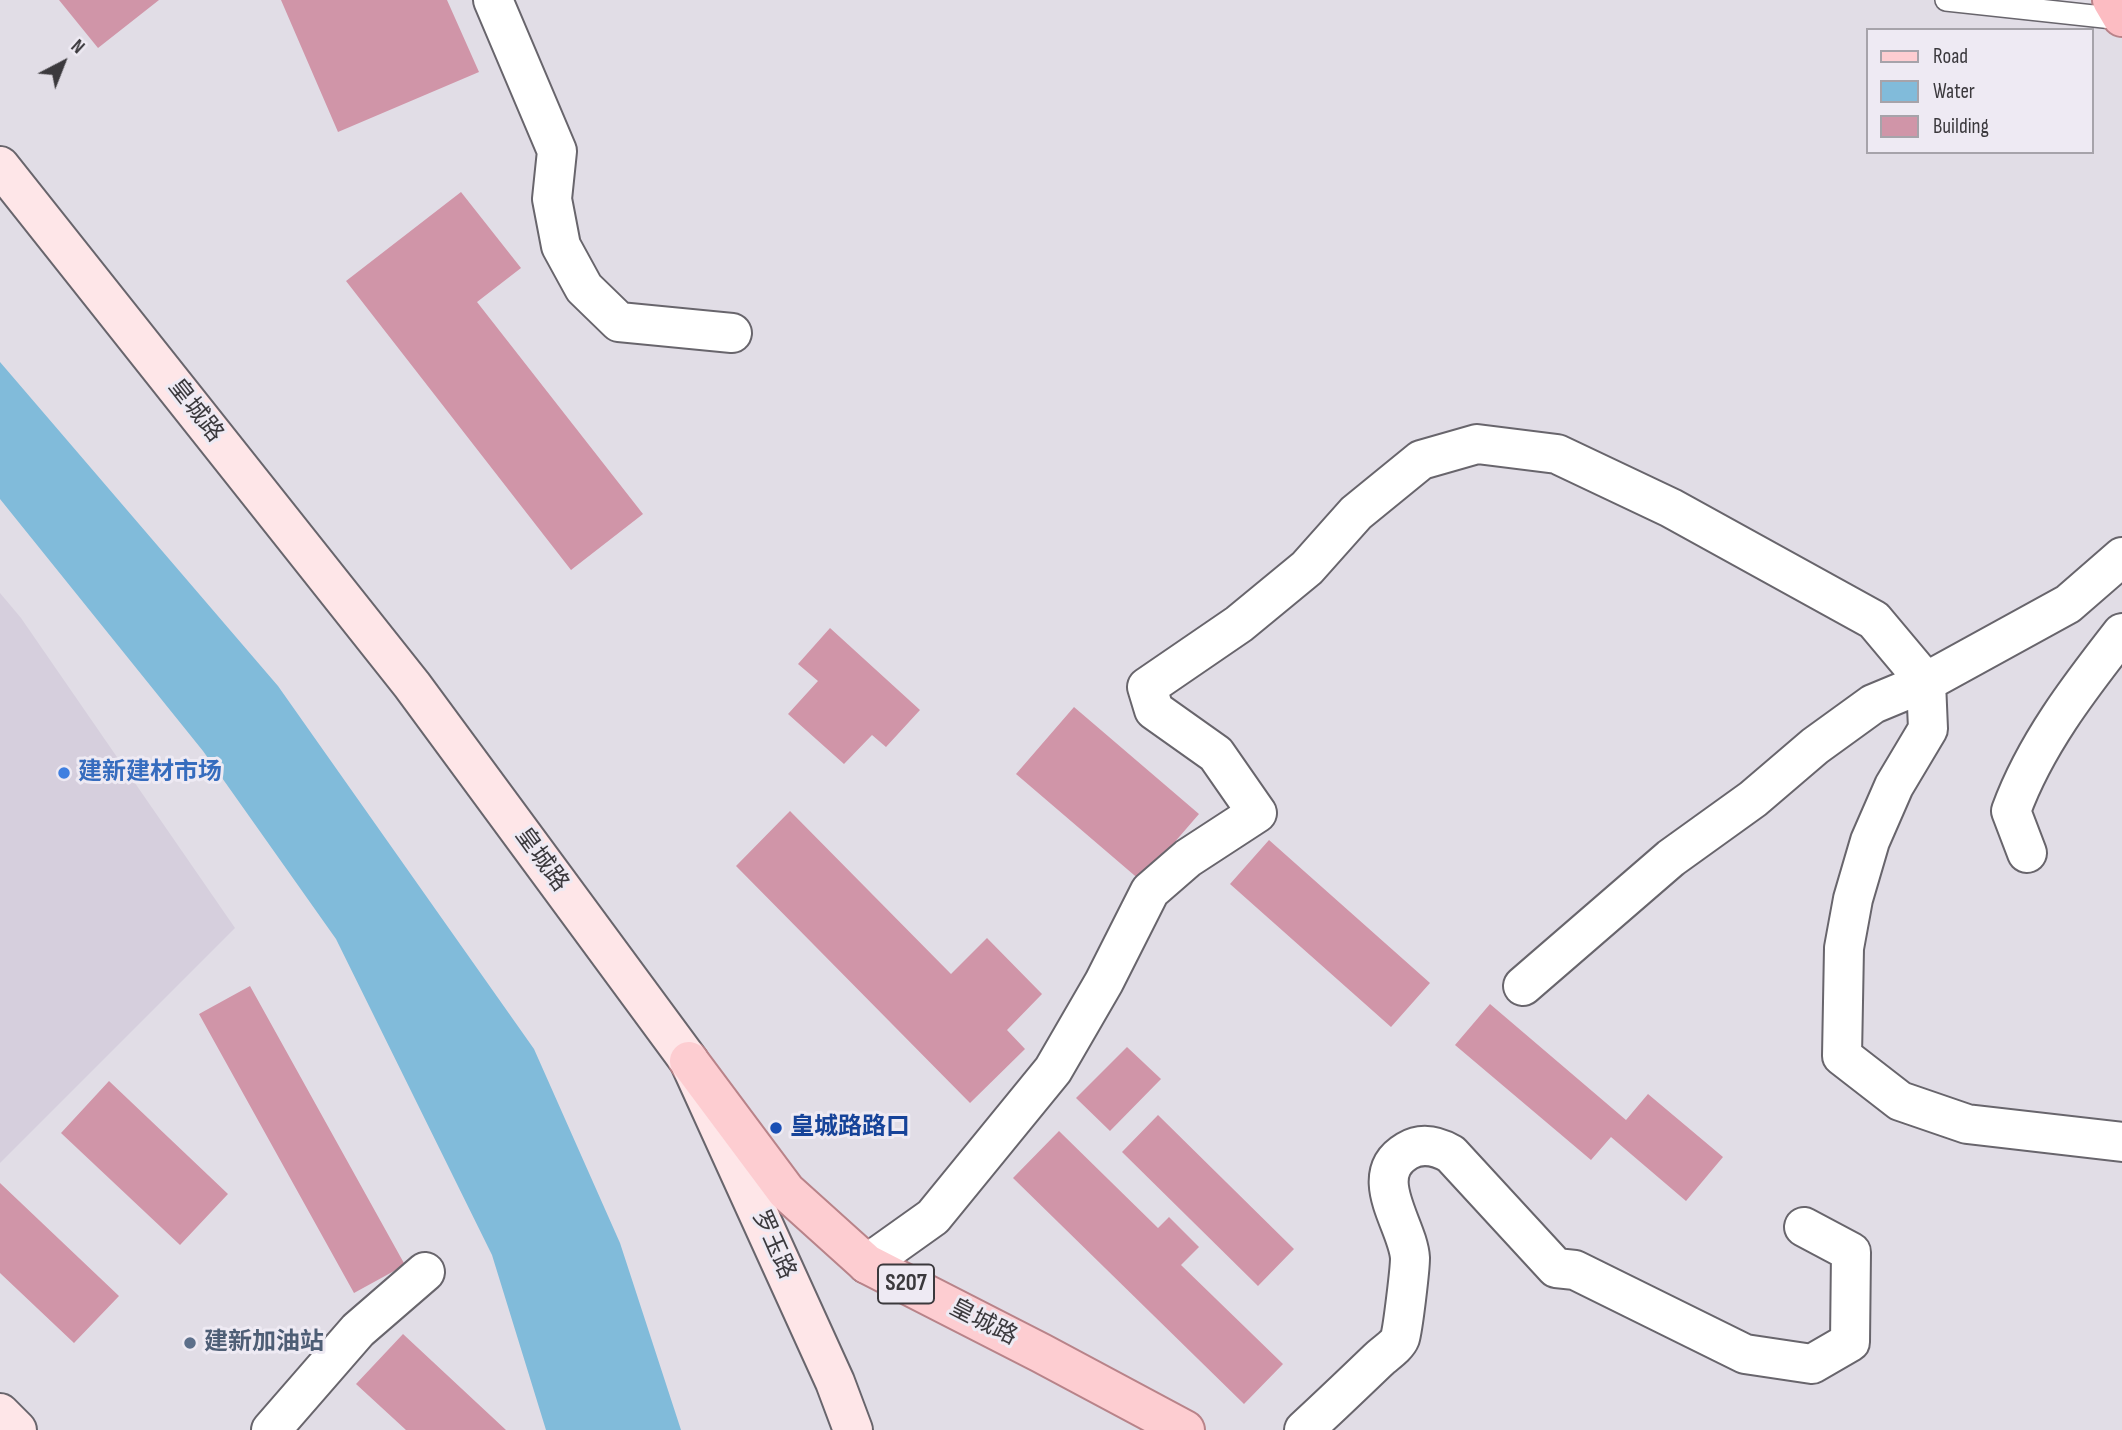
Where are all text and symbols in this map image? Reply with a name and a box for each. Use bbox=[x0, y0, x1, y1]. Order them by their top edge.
north arrow bbox=[28, 28, 98, 98]
legend bbox=[1867, 28, 2094, 154]
text: N bbox=[66, 35, 89, 59]
text: Road bbox=[1933, 44, 1968, 69]
text: Water bbox=[1933, 79, 1975, 104]
text: Building bbox=[1933, 114, 1989, 139]
street label: 皇城路 bbox=[161, 374, 229, 448]
place label: 建新建材市场 bbox=[78, 759, 222, 787]
marker: 建新建材市场 bbox=[56, 765, 72, 781]
street label: 皇城路 bbox=[508, 822, 574, 898]
place label: 皇城路路口 bbox=[790, 1114, 910, 1142]
marker: 皇城路路口 bbox=[768, 1120, 784, 1136]
street label: 罗玉路 bbox=[745, 1206, 801, 1284]
road number: S207 bbox=[878, 1264, 934, 1303]
street label: 皇城路 bbox=[944, 1294, 1022, 1352]
place label: 建新加油站 bbox=[204, 1329, 324, 1357]
marker: 建新加油站 bbox=[182, 1335, 198, 1351]

